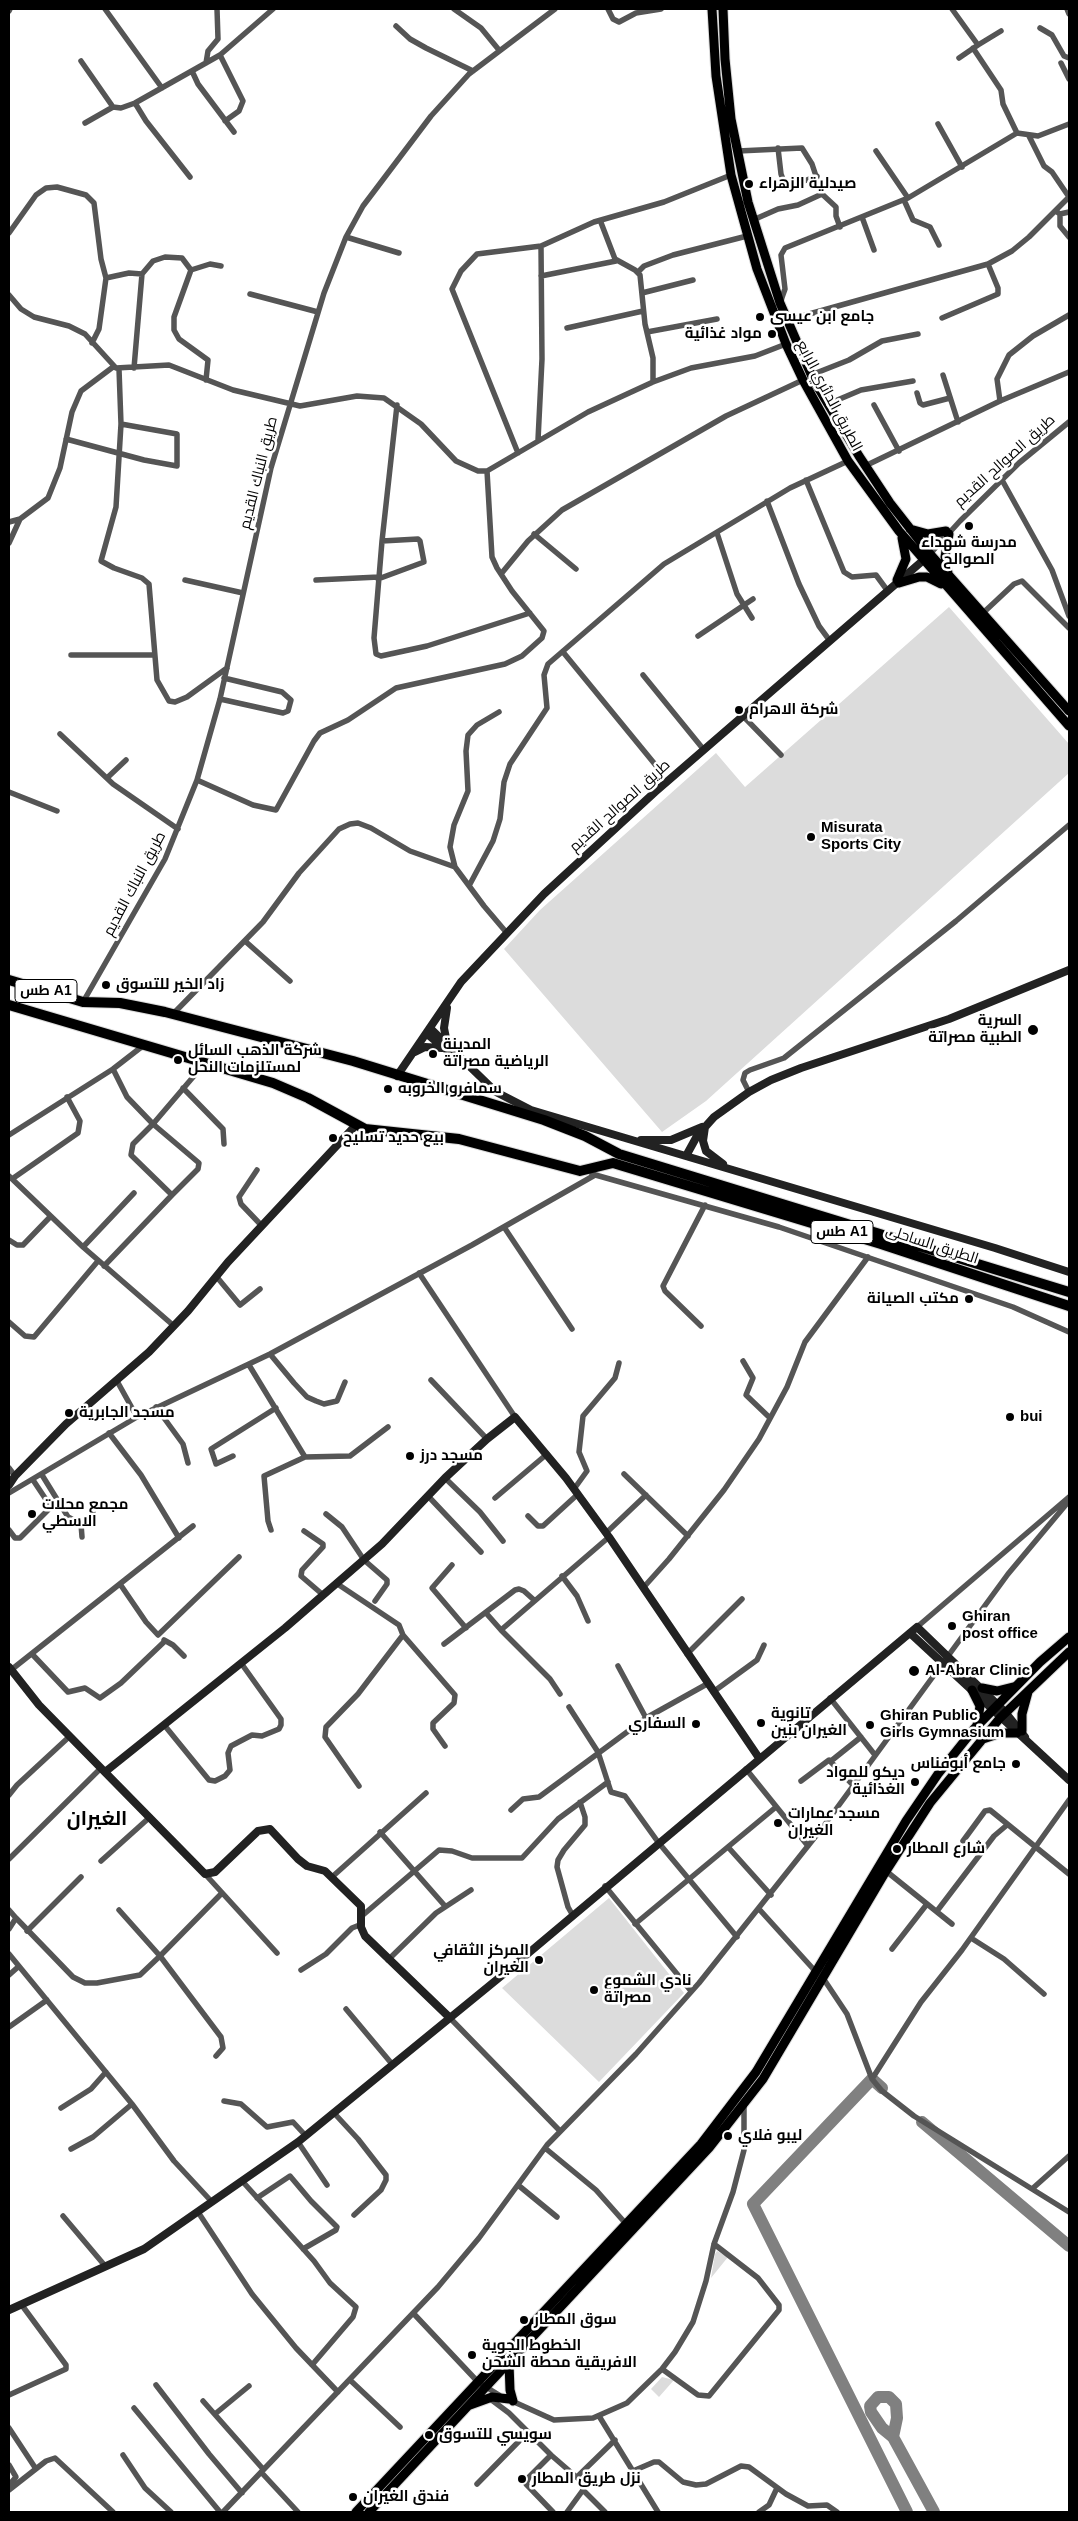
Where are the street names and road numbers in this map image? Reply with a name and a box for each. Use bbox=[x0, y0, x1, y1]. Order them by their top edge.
street label: الطريق الدائري الرابع bbox=[792, 337, 866, 455]
street label: طريق الصوالح القديم bbox=[951, 411, 1059, 511]
street label: طريق النباك القديم bbox=[236, 415, 282, 531]
street label: طريق الصوالح القديم bbox=[566, 756, 674, 856]
street label: طريق النباك القديم bbox=[100, 829, 170, 939]
road number: طس A1 bbox=[15, 979, 77, 1002]
road number: طس A1 bbox=[811, 1220, 873, 1244]
street label: الطريق الساحلى bbox=[883, 1222, 981, 1268]

